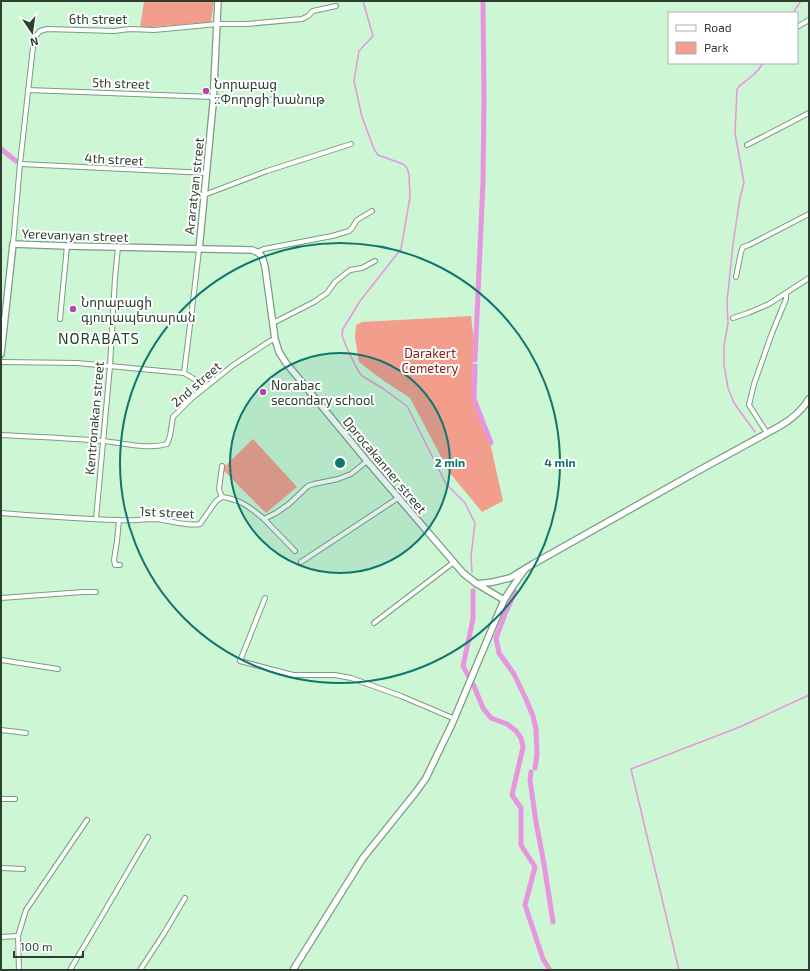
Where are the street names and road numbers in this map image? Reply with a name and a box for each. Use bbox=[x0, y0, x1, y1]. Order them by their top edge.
street label: 6th street bbox=[69, 11, 127, 27]
street label: 5th street bbox=[92, 74, 150, 92]
street label: Araratyan street bbox=[181, 137, 207, 235]
street label: 4th street bbox=[84, 149, 144, 169]
street label: Yerevanyan street bbox=[21, 225, 129, 245]
street label: 2nd street bbox=[168, 358, 224, 410]
street label: Kentronakan street bbox=[81, 361, 107, 475]
street label: Dprocakanner street bbox=[340, 413, 430, 517]
street label: 1st street bbox=[139, 503, 195, 521]

